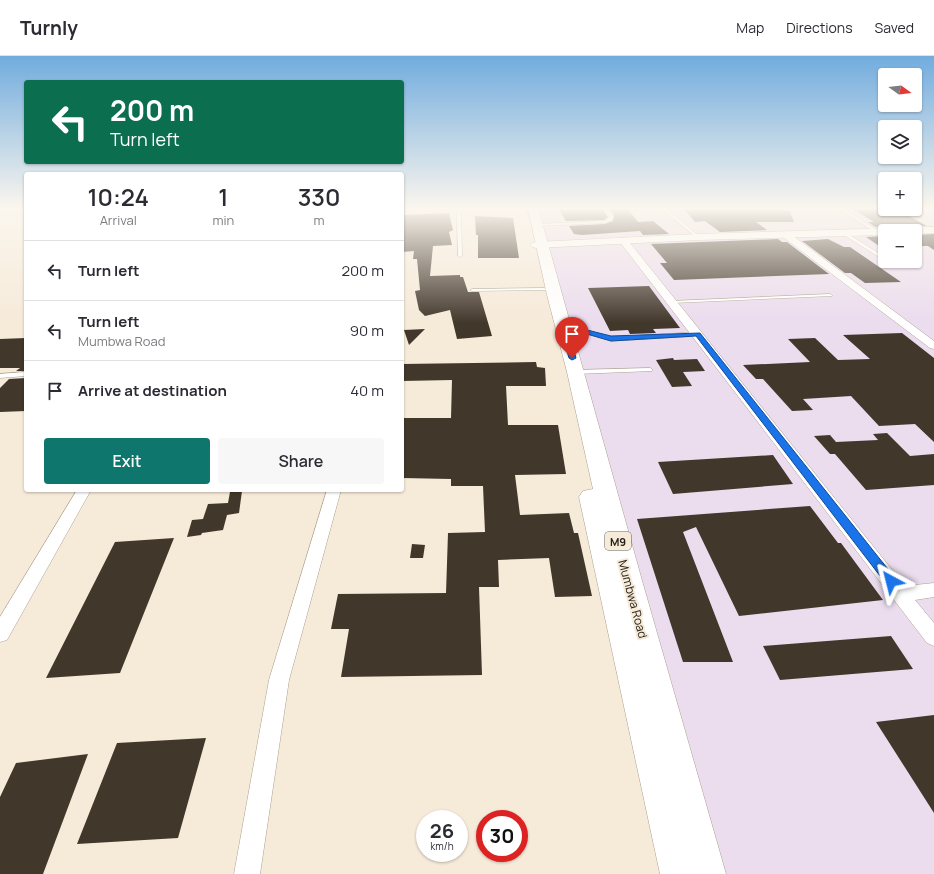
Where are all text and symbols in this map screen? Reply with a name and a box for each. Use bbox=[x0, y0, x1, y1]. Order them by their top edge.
text: Turnly bbox=[20, 15, 78, 41]
text: Map bbox=[736, 18, 764, 37]
text: Directions bbox=[786, 18, 853, 37]
text: Saved bbox=[875, 18, 914, 37]
north arrow bbox=[878, 68, 922, 112]
map controls bbox=[878, 68, 922, 268]
text: 200 m bbox=[110, 91, 194, 129]
icon: left bbox=[44, 96, 96, 148]
button: layers bbox=[878, 120, 922, 164]
text: Turn left bbox=[110, 127, 180, 151]
button: + bbox=[878, 172, 922, 216]
text: 10:24 bbox=[87, 180, 149, 213]
text: 1 bbox=[218, 180, 228, 213]
text: 330 bbox=[298, 180, 341, 213]
text: Arrival bbox=[100, 211, 137, 229]
text: min bbox=[212, 211, 234, 229]
text: m bbox=[314, 211, 325, 229]
button: − bbox=[878, 224, 922, 268]
icon: left bbox=[44, 260, 66, 282]
text: Turn left bbox=[78, 260, 140, 281]
text: 200 m bbox=[341, 260, 384, 281]
text: Turn left bbox=[78, 311, 140, 332]
pin bbox=[555, 317, 589, 358]
icon: left bbox=[44, 320, 66, 342]
text: 90 m bbox=[350, 320, 384, 341]
icon: arrive bbox=[561, 323, 583, 345]
text: Mumbwa Road bbox=[78, 332, 165, 350]
icon: arrive bbox=[44, 380, 66, 402]
text: Arrive at destination bbox=[78, 380, 227, 401]
text: 40 m bbox=[350, 380, 384, 401]
button: Exit bbox=[44, 438, 210, 484]
button: Share bbox=[218, 438, 384, 484]
road number: M9 bbox=[605, 532, 631, 550]
street label: Mumbwa Road bbox=[614, 558, 652, 640]
position arrow bbox=[870, 560, 912, 602]
speed limit sign: 30 bbox=[476, 810, 528, 862]
text: 26 bbox=[430, 817, 454, 844]
text: km/h bbox=[430, 839, 454, 853]

